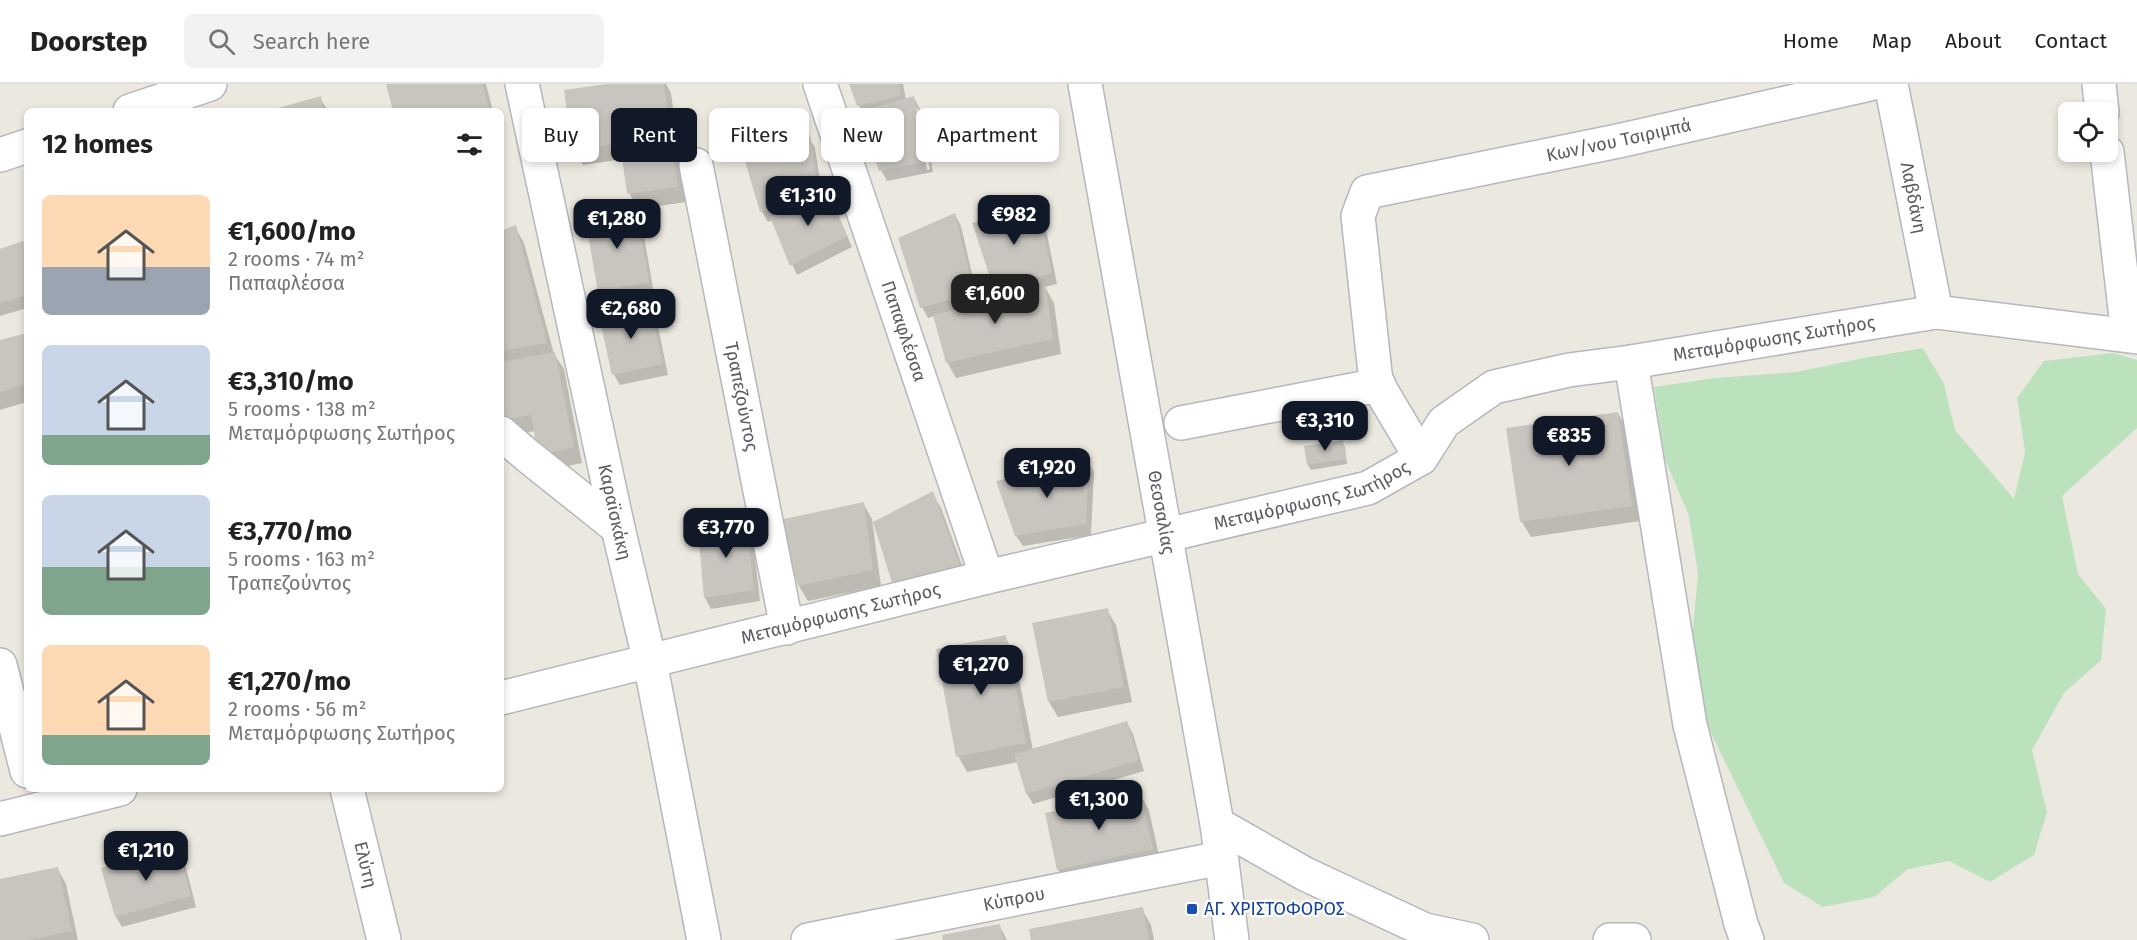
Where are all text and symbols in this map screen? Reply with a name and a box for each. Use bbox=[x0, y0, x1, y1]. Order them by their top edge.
search box bbox=[184, 14, 604, 68]
text: Doorstep bbox=[30, 25, 148, 58]
icon: search bbox=[205, 25, 238, 58]
text: Search here bbox=[253, 28, 370, 55]
text: Home bbox=[1783, 28, 1839, 54]
text: Map bbox=[1872, 28, 1912, 54]
text: About bbox=[1945, 28, 2002, 54]
text: Contact bbox=[2035, 28, 2107, 54]
map controls bbox=[2058, 102, 2118, 162]
button: locate bbox=[2058, 102, 2118, 162]
chip: Buy bbox=[522, 108, 599, 162]
chip: Rent bbox=[611, 108, 697, 162]
chip: Filters bbox=[709, 108, 809, 162]
chip: New bbox=[821, 108, 904, 162]
chip: Apartment bbox=[916, 108, 1059, 162]
street label: Κων/νου Τσιριμπά bbox=[1544, 114, 1693, 166]
icon: filters bbox=[453, 128, 486, 161]
text: 12 homes bbox=[42, 129, 153, 160]
street label: Λαβδάνη bbox=[1896, 160, 1931, 235]
pin: €1,310 bbox=[759, 176, 857, 227]
text: €1,310 bbox=[780, 183, 836, 207]
pin: €982 bbox=[978, 195, 1050, 246]
pin: €1,280 bbox=[568, 199, 666, 250]
text: €982 bbox=[992, 202, 1036, 226]
text: €1,280 bbox=[588, 206, 646, 230]
text: €1,600/mo bbox=[228, 216, 356, 247]
icon: home bbox=[90, 219, 162, 291]
text: 2 rooms · 74 m² bbox=[228, 247, 365, 271]
text: Παπαφλέσσα bbox=[228, 271, 345, 295]
pin: €1,600 bbox=[946, 274, 1044, 325]
street label: Παπαφλέσσα bbox=[876, 278, 931, 385]
text: €1,600 bbox=[965, 281, 1025, 305]
pin: €2,680 bbox=[582, 289, 680, 340]
text: €2,680 bbox=[600, 296, 662, 320]
street label: Μεταμόρφωσης Σωτήρος bbox=[1671, 311, 1877, 366]
street label: Τραπεζούντος bbox=[720, 340, 763, 454]
text: €3,310/mo bbox=[228, 366, 354, 397]
icon: home bbox=[90, 369, 162, 441]
text: 5 rooms · 138 m² bbox=[228, 397, 376, 421]
pin: €3,310 bbox=[1276, 401, 1374, 452]
text: €3,310 bbox=[1296, 408, 1354, 432]
pin: €835 bbox=[1533, 416, 1605, 467]
text: Μεταμόρφωσης Σωτήρος bbox=[228, 421, 455, 445]
text: €835 bbox=[1547, 423, 1591, 447]
pin: €1,920 bbox=[998, 448, 1096, 499]
text: €1,920 bbox=[1018, 455, 1076, 479]
street label: Μεταμόρφωσης Σωτήρος bbox=[1211, 455, 1414, 535]
street label: Καραϊσκάκη bbox=[593, 462, 636, 562]
street label: Θεσσαλίας bbox=[1143, 469, 1180, 556]
pin: €3,770 bbox=[677, 508, 775, 559]
text: €3,770 bbox=[697, 515, 755, 539]
text: €3,770/mo bbox=[228, 516, 352, 547]
icon: home bbox=[90, 519, 162, 591]
text: 5 rooms · 163 m² bbox=[228, 547, 375, 571]
text: Τραπεζούντος bbox=[228, 571, 351, 595]
street label: Μεταμόρφωσης Σωτήρος bbox=[739, 578, 943, 649]
pin: €1,270 bbox=[932, 645, 1030, 696]
text: €1,270 bbox=[953, 652, 1009, 676]
text: €1,270/mo bbox=[228, 666, 351, 697]
icon: home bbox=[90, 669, 162, 741]
text: 2 rooms · 56 m² bbox=[228, 697, 367, 721]
text: Μεταμόρφωσης Σωτήρος bbox=[228, 721, 455, 745]
pin: €1,300 bbox=[1050, 780, 1148, 831]
text: €1,300 bbox=[1069, 787, 1129, 811]
pin: €1,210 bbox=[97, 831, 195, 882]
text: €1,210 bbox=[118, 838, 174, 862]
street label: Ελύτη bbox=[349, 839, 382, 890]
street label: Κύπρου bbox=[981, 882, 1047, 916]
place label: ΑΓ. ΧΡΙΣΤΟΦΟΡΟΣ bbox=[1204, 898, 1345, 920]
marker: ΑΓ. ΧΡΙΣΤΟΦΟΡΟΣ bbox=[1185, 902, 1199, 916]

